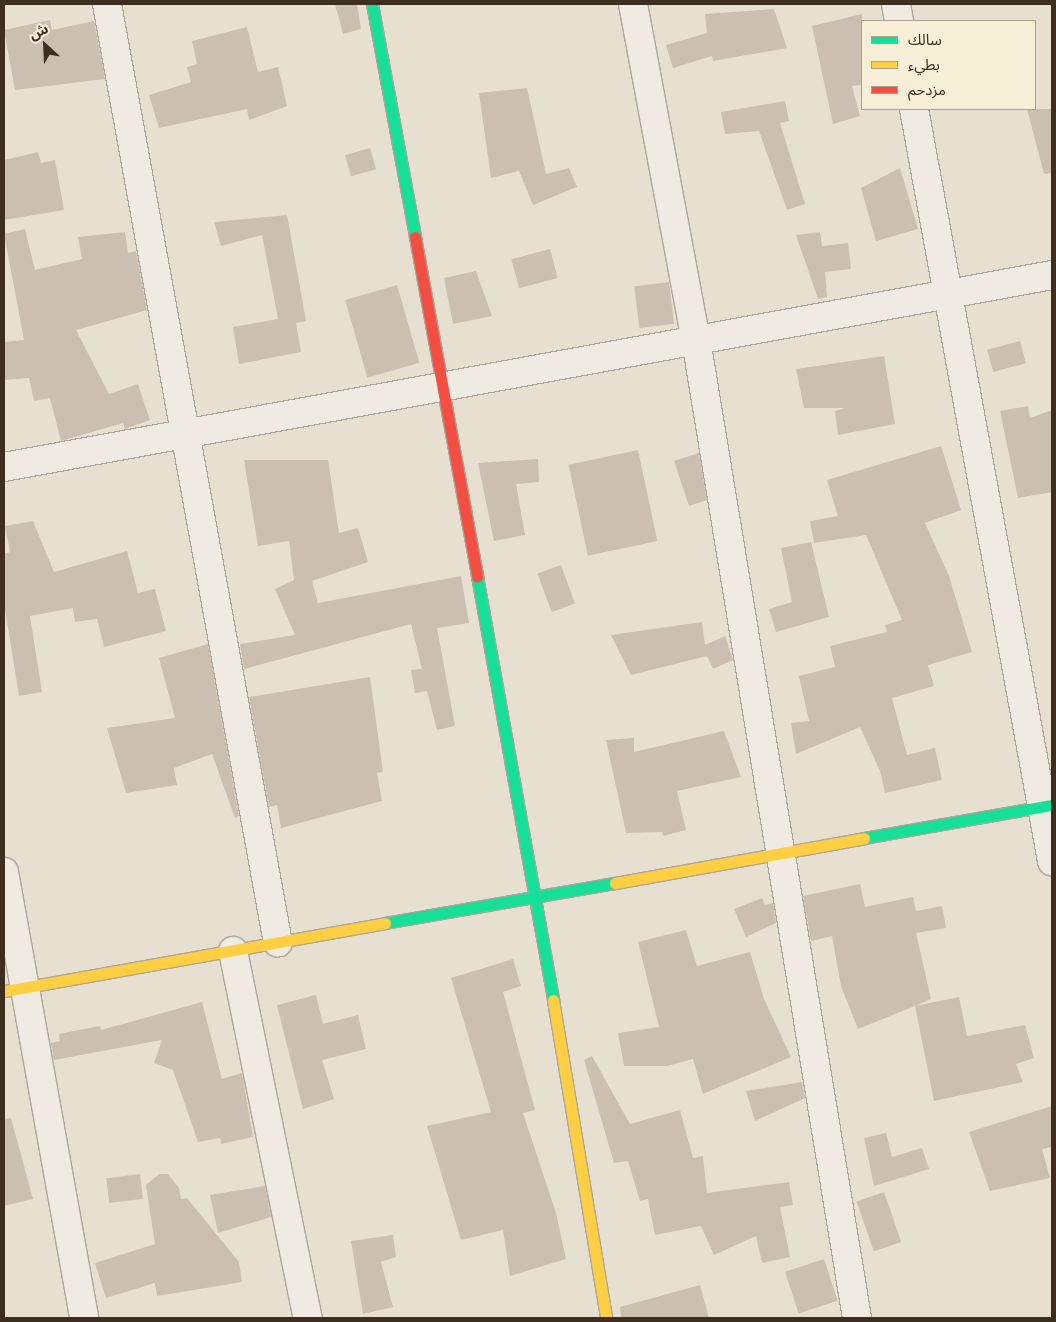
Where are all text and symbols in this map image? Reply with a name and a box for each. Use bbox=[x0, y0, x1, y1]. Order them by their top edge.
text: ش bbox=[26, 19, 51, 44]
north arrow bbox=[20, 20, 70, 70]
legend bbox=[861, 20, 1036, 110]
text: سالك bbox=[908, 30, 942, 49]
text: بطيء bbox=[908, 55, 940, 74]
text: مزدحم bbox=[908, 80, 946, 99]

